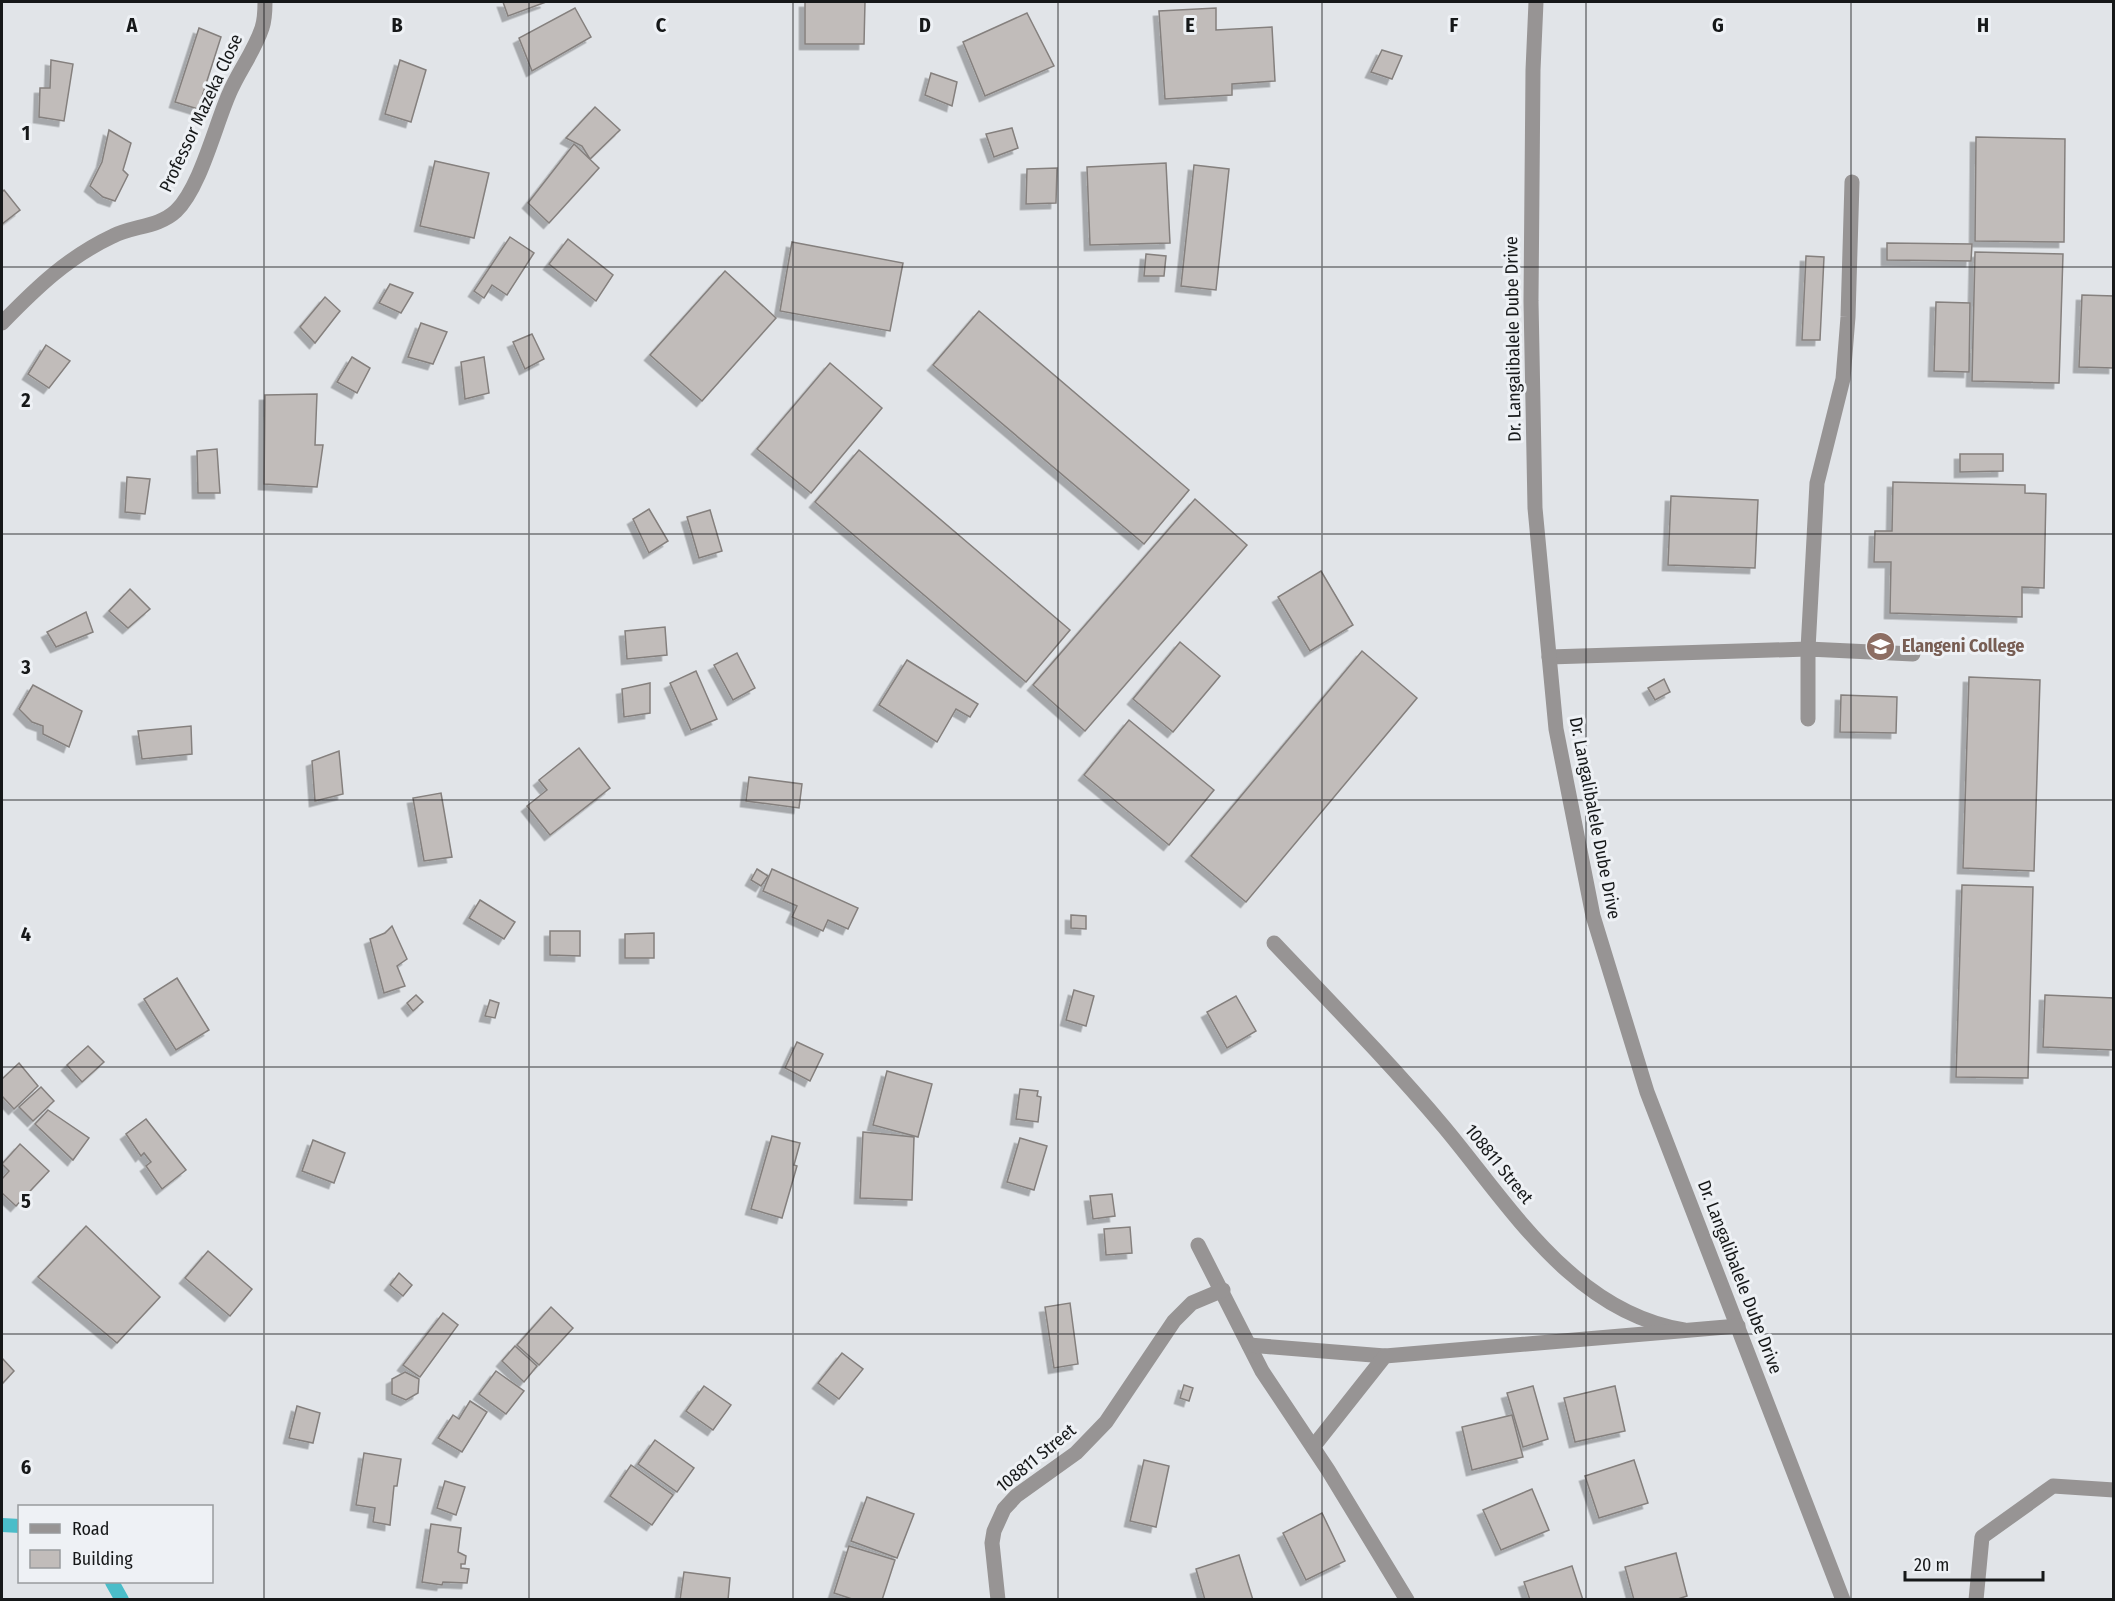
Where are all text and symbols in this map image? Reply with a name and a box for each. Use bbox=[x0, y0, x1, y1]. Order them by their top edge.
text: A bbox=[126, 13, 139, 37]
text: B bbox=[391, 13, 403, 37]
text: C bbox=[656, 13, 667, 37]
text: D bbox=[919, 13, 931, 37]
text: E bbox=[1185, 13, 1195, 37]
text: F bbox=[1450, 13, 1459, 37]
text: G bbox=[1712, 13, 1724, 37]
text: H bbox=[1977, 13, 1989, 37]
street label: Professor Mazeka Close bbox=[155, 30, 247, 196]
text: 1 bbox=[22, 121, 30, 145]
street label: Dr. Langalibalele Dube Drive bbox=[1500, 236, 1526, 442]
text: 2 bbox=[20, 388, 31, 412]
school or university icon: Elangeni College bbox=[1865, 630, 1897, 662]
place label: Elangeni College bbox=[1902, 635, 2024, 657]
text: 3 bbox=[20, 655, 31, 679]
street label: Dr. Langalibalele Dube Drive bbox=[1565, 715, 1625, 921]
text: 4 bbox=[21, 922, 31, 946]
street label: 108811 Street bbox=[1460, 1120, 1538, 1208]
street label: Dr. Langalibalele Dube Drive bbox=[1693, 1177, 1787, 1377]
text: 5 bbox=[21, 1189, 31, 1213]
street label: 108811 Street bbox=[992, 1419, 1080, 1497]
text: 6 bbox=[21, 1455, 31, 1479]
legend bbox=[18, 1505, 213, 1583]
text: Road bbox=[72, 1518, 109, 1540]
scale bar bbox=[1905, 1544, 2043, 1582]
text: Building bbox=[72, 1548, 133, 1570]
text: 20 m bbox=[1914, 1554, 1949, 1576]

